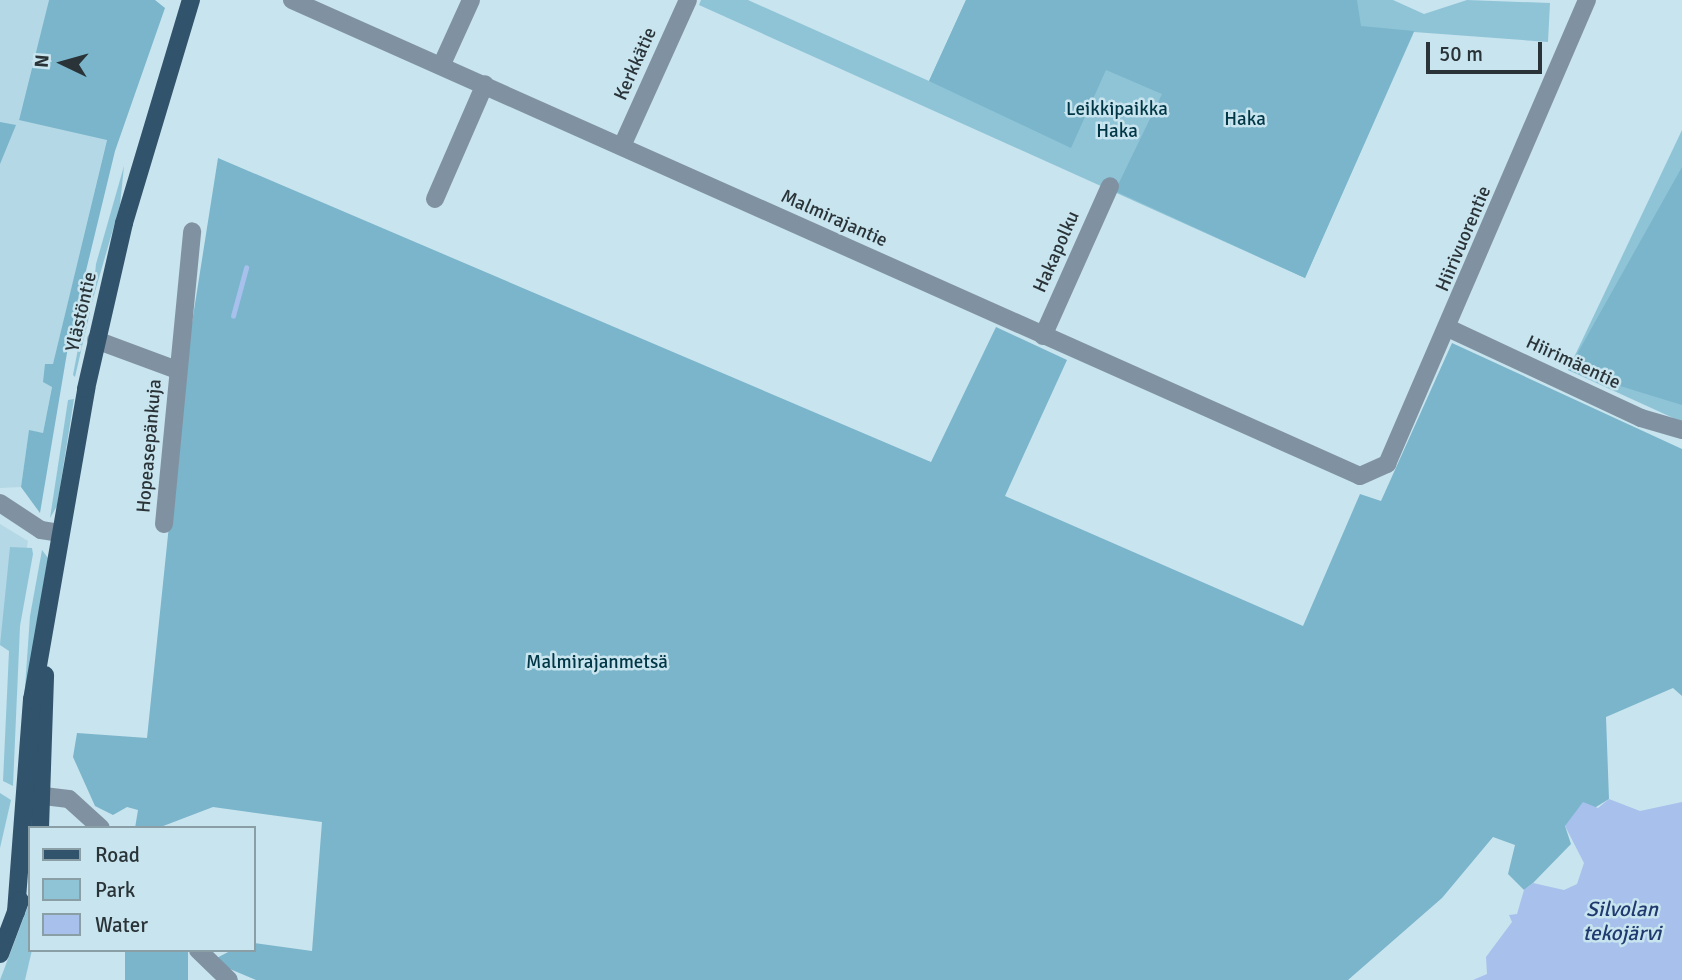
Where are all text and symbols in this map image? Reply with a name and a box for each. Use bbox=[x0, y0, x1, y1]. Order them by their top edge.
street label: Kerkkätie bbox=[610, 24, 662, 104]
north arrow bbox=[28, 28, 98, 98]
scale bar bbox=[1430, 28, 1546, 72]
text: 50 m bbox=[1439, 41, 1483, 67]
text: N bbox=[30, 54, 55, 69]
park label: Leikkipaikka Haka bbox=[1066, 99, 1168, 143]
park label: Haka bbox=[1224, 109, 1266, 131]
street label: Hiirivuorentie bbox=[1432, 183, 1496, 295]
street label: Malmirajantie bbox=[777, 185, 891, 253]
street label: Hakapolku bbox=[1029, 208, 1085, 296]
street label: Ylästöntie bbox=[62, 270, 102, 354]
street label: Hiirimäentie bbox=[1522, 331, 1624, 395]
street label: Hopeasepänkuja bbox=[133, 378, 167, 514]
park label: Malmirajanmetsä bbox=[526, 652, 668, 674]
legend bbox=[28, 826, 256, 952]
text: Road bbox=[95, 842, 140, 868]
text: Park bbox=[95, 877, 135, 903]
water label: Silvolan tekojärvi bbox=[1583, 896, 1661, 946]
text: Water bbox=[95, 912, 148, 938]

